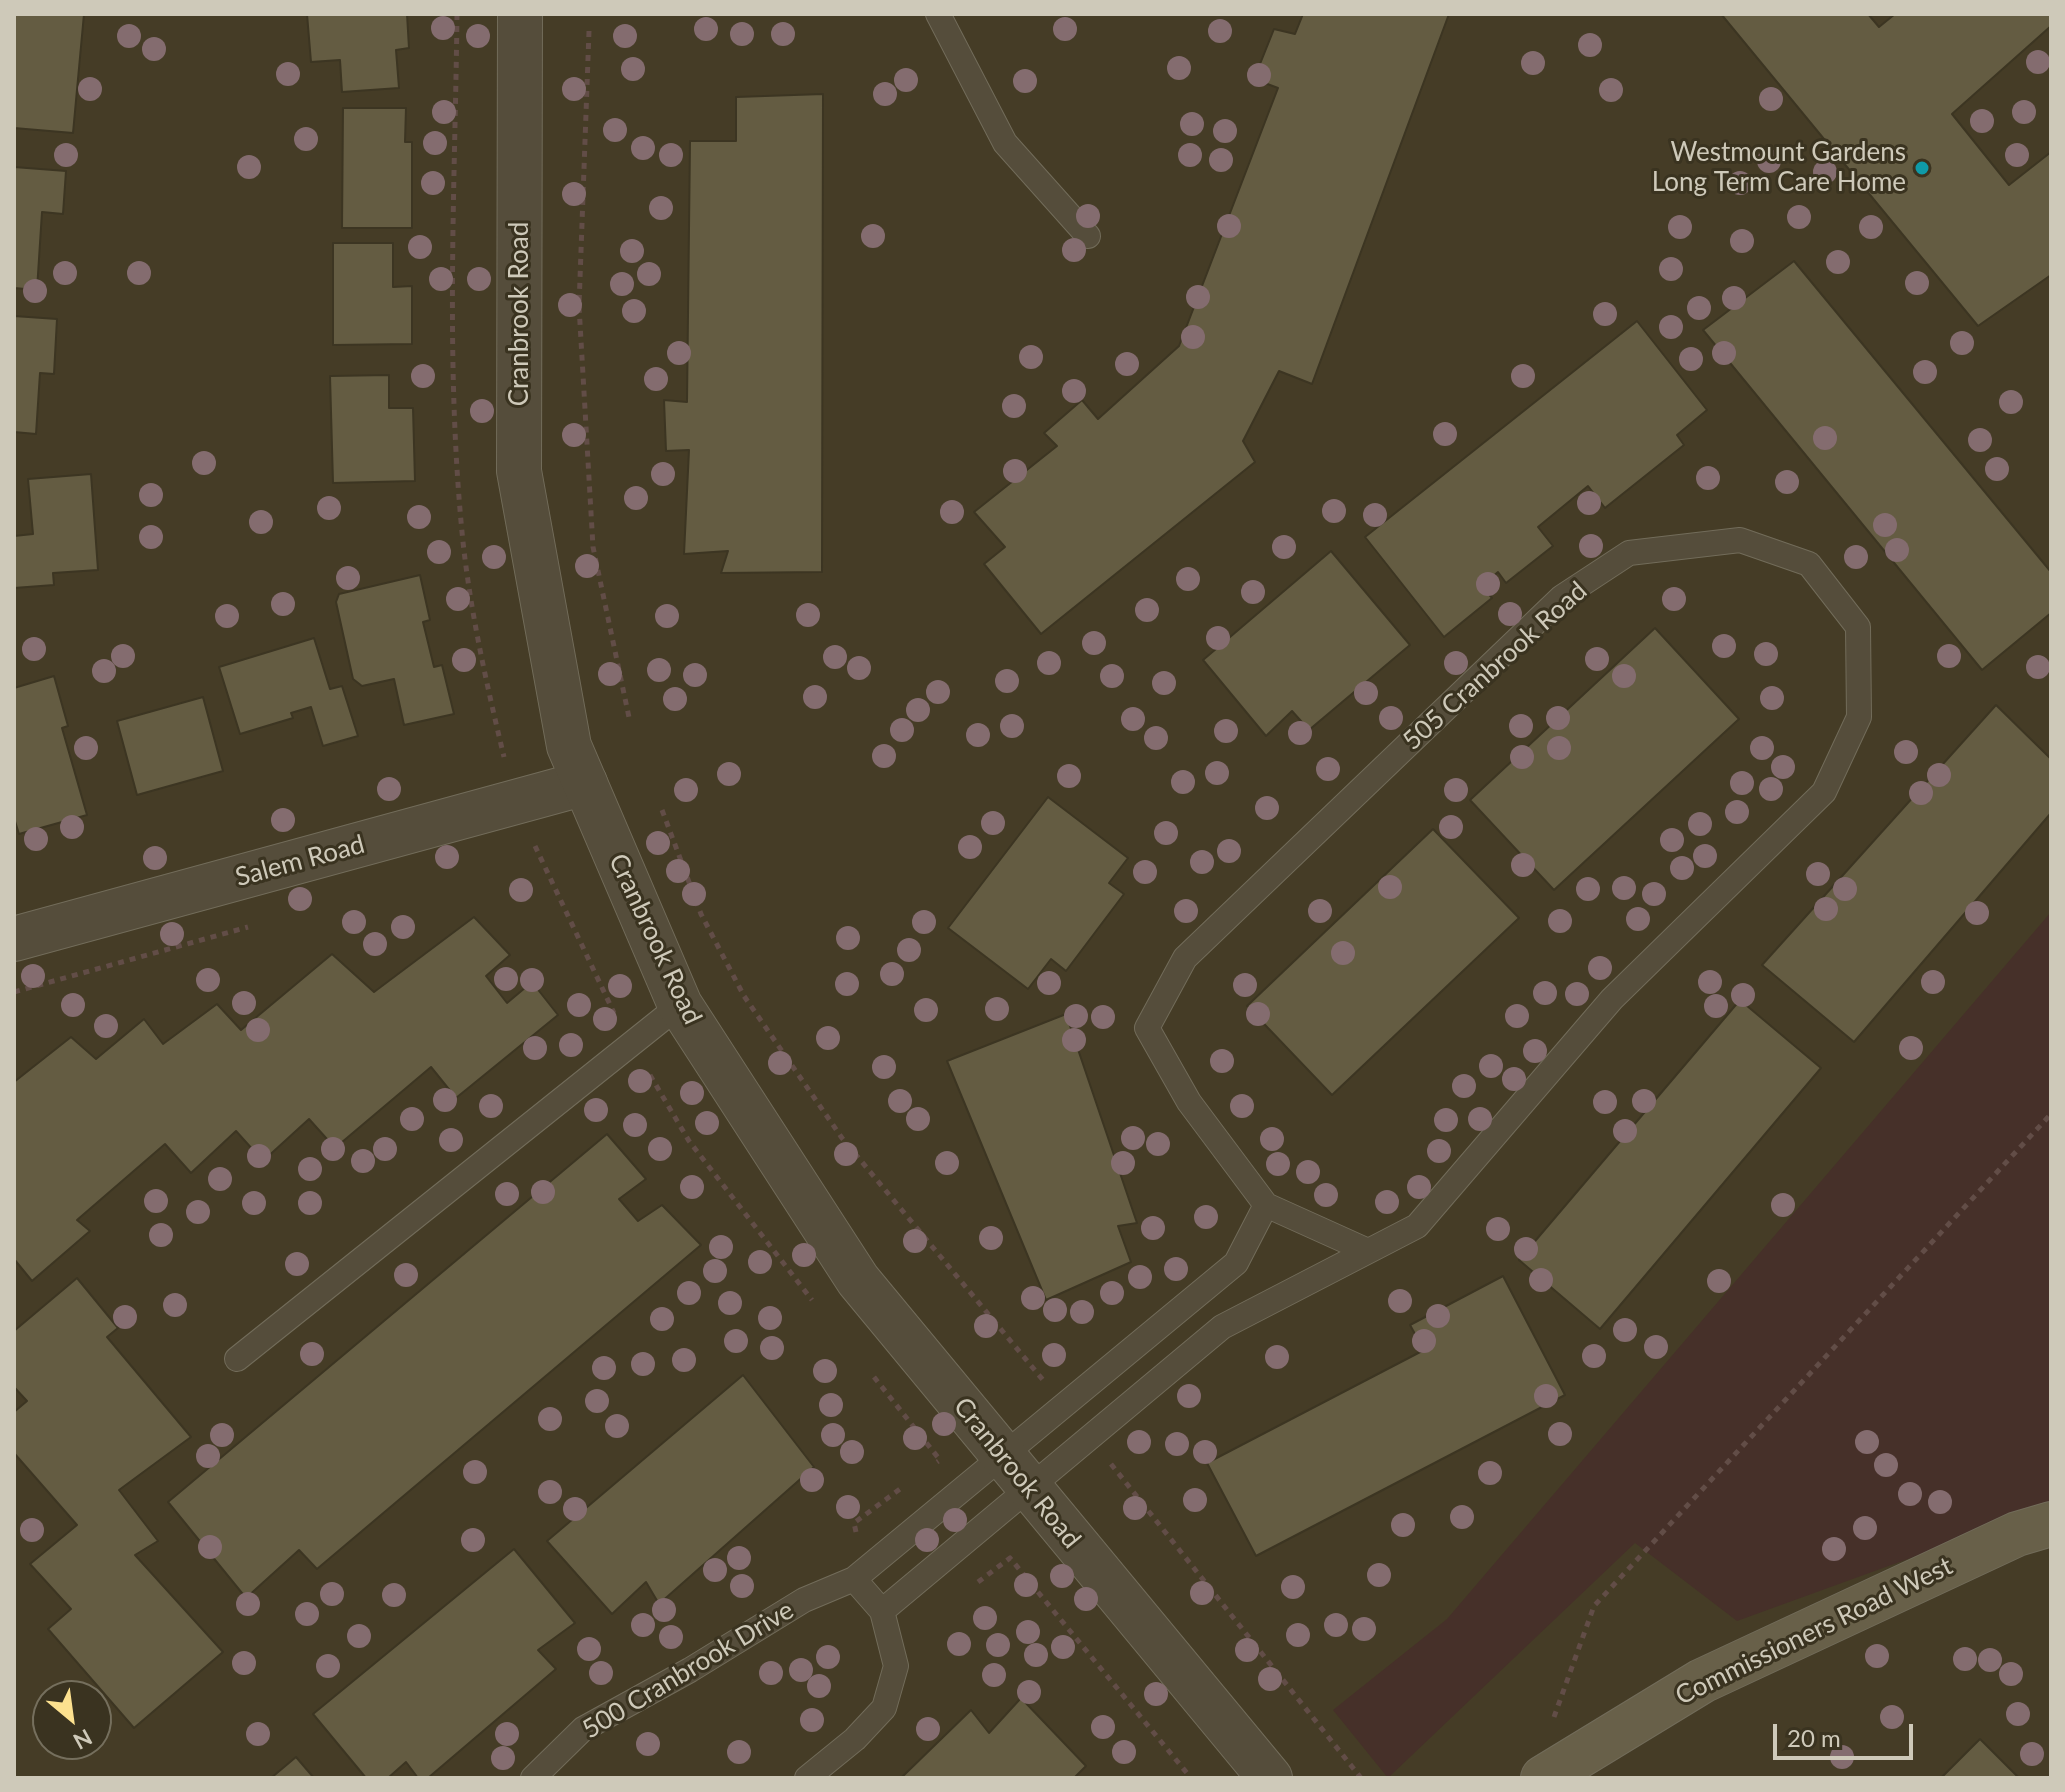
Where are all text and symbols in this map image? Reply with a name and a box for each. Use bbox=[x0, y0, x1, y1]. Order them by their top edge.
place label: Westmount Gardens Long Term Care Home bbox=[1652, 137, 1906, 198]
marker: Westmount Gardens Long Term Care Home bbox=[1913, 159, 1931, 177]
street label: Cranbrook Road bbox=[504, 222, 536, 406]
street label: 505 Cranbrook Road bbox=[1397, 575, 1593, 757]
street label: Salem Road bbox=[232, 829, 368, 893]
street label: Cranbrook Road bbox=[602, 849, 708, 1029]
street label: Cranbrook Road bbox=[947, 1391, 1087, 1555]
street label: Commissioners Road West bbox=[1671, 1550, 1957, 1712]
street label: 500 Cranbrook Drive bbox=[577, 1595, 799, 1745]
north arrow bbox=[32, 1680, 112, 1760]
scale bar bbox=[1777, 1708, 1917, 1758]
text: 20 m bbox=[1787, 1723, 1841, 1752]
text: N bbox=[69, 1724, 97, 1756]

